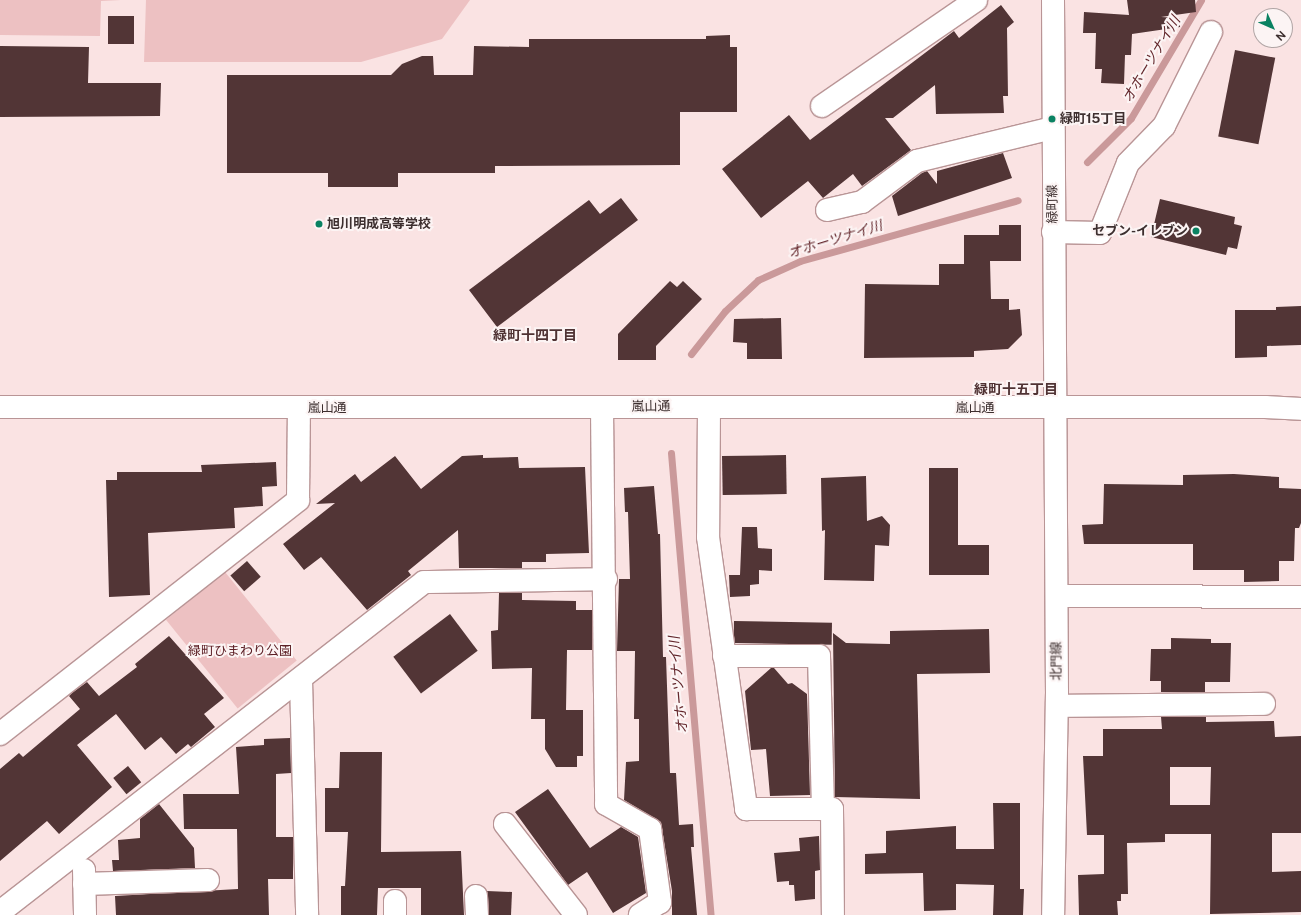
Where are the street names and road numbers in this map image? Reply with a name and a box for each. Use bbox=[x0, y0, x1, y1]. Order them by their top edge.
street label: 緑町線 bbox=[1045, 184, 1061, 224]
street label: 嵐山通 bbox=[631, 399, 671, 415]
street label: 嵐山通 bbox=[308, 400, 346, 416]
street label: 嵐山通 bbox=[956, 400, 994, 416]
street label: 北門線 bbox=[1049, 642, 1065, 680]

